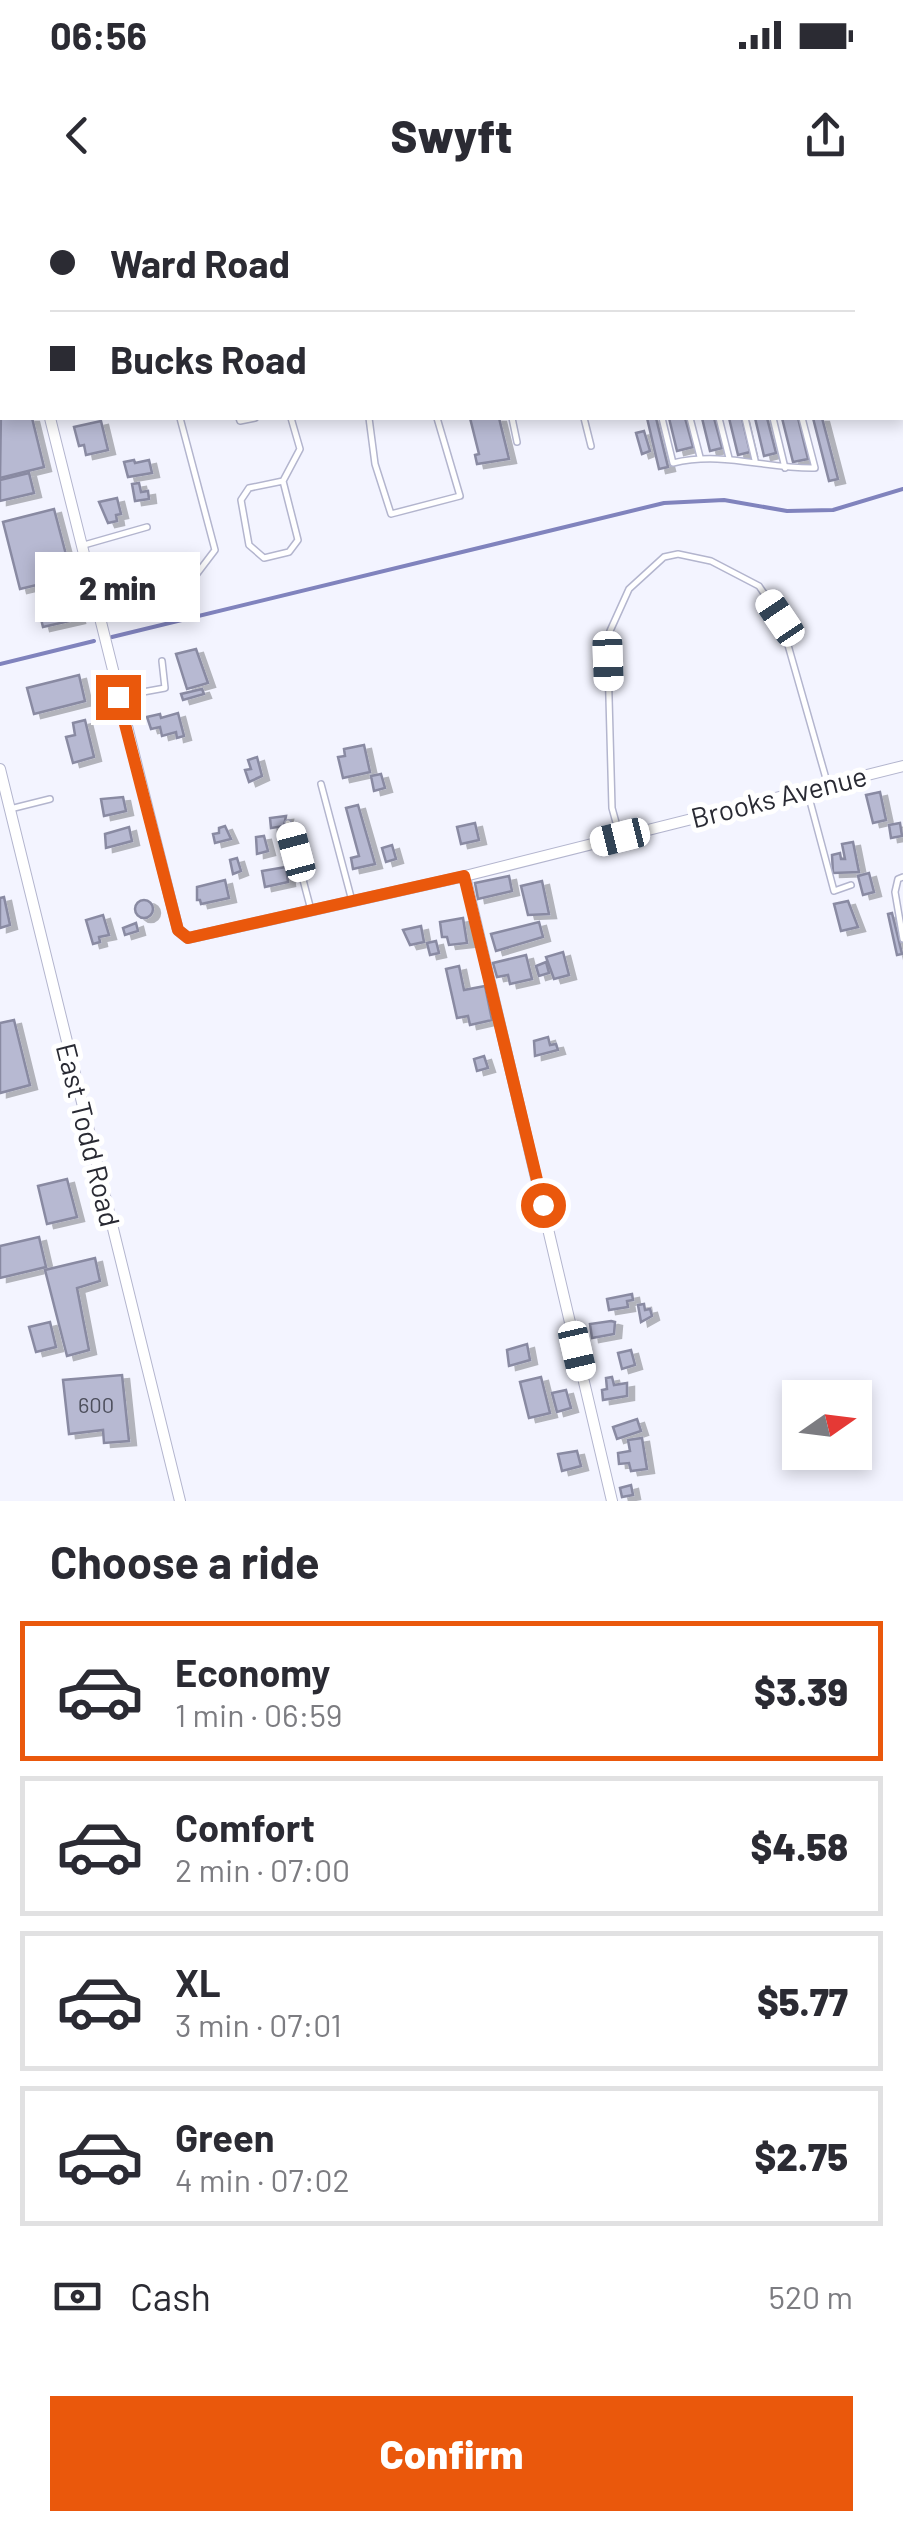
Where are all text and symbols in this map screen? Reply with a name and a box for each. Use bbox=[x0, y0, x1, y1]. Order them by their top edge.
text: 06:56 bbox=[50, 12, 147, 58]
icon: back bbox=[50, 108, 105, 163]
text: Swyft bbox=[391, 108, 512, 162]
icon: share bbox=[798, 108, 853, 163]
text: Ward Road bbox=[110, 240, 290, 286]
text: Bucks Road bbox=[110, 336, 307, 382]
callout: 2 min bbox=[36, 552, 200, 622]
text: 2 min bbox=[79, 568, 156, 606]
car bbox=[751, 585, 809, 651]
car bbox=[592, 630, 624, 692]
route end bbox=[96, 675, 141, 720]
street label: Brooks Avenue bbox=[687, 758, 870, 834]
car bbox=[587, 815, 653, 859]
car bbox=[274, 819, 318, 885]
street label: East Todd Road bbox=[50, 1040, 128, 1230]
route start bbox=[521, 1183, 566, 1228]
car bbox=[556, 1318, 598, 1384]
north arrow bbox=[782, 1380, 872, 1470]
map controls bbox=[782, 1380, 872, 1470]
house number: 600 bbox=[78, 1391, 114, 1417]
text: Choose a ride bbox=[50, 1534, 320, 1588]
icon: car bbox=[55, 1646, 145, 1736]
text: Economy bbox=[175, 1649, 330, 1695]
text: $3.39 bbox=[754, 1668, 848, 1714]
text: 1 min · 06:59 bbox=[175, 1695, 343, 1733]
icon: car bbox=[55, 1801, 145, 1891]
text: Comfort bbox=[175, 1804, 315, 1850]
text: $4.58 bbox=[751, 1823, 848, 1869]
text: 2 min · 07:00 bbox=[175, 1850, 350, 1888]
icon: car bbox=[55, 1956, 145, 2046]
text: XL bbox=[175, 1959, 221, 2005]
text: $5.77 bbox=[757, 1978, 848, 2024]
text: 3 min · 07:01 bbox=[175, 2005, 342, 2043]
icon: car bbox=[55, 2111, 145, 2201]
text: Green bbox=[175, 2114, 275, 2160]
text: $2.75 bbox=[754, 2133, 848, 2179]
text: 4 min · 07:02 bbox=[175, 2160, 350, 2198]
icon: cash bbox=[50, 2269, 105, 2324]
text: Cash bbox=[130, 2273, 211, 2319]
text: 520 m bbox=[768, 2277, 853, 2315]
button: Confirm bbox=[50, 2396, 853, 2511]

